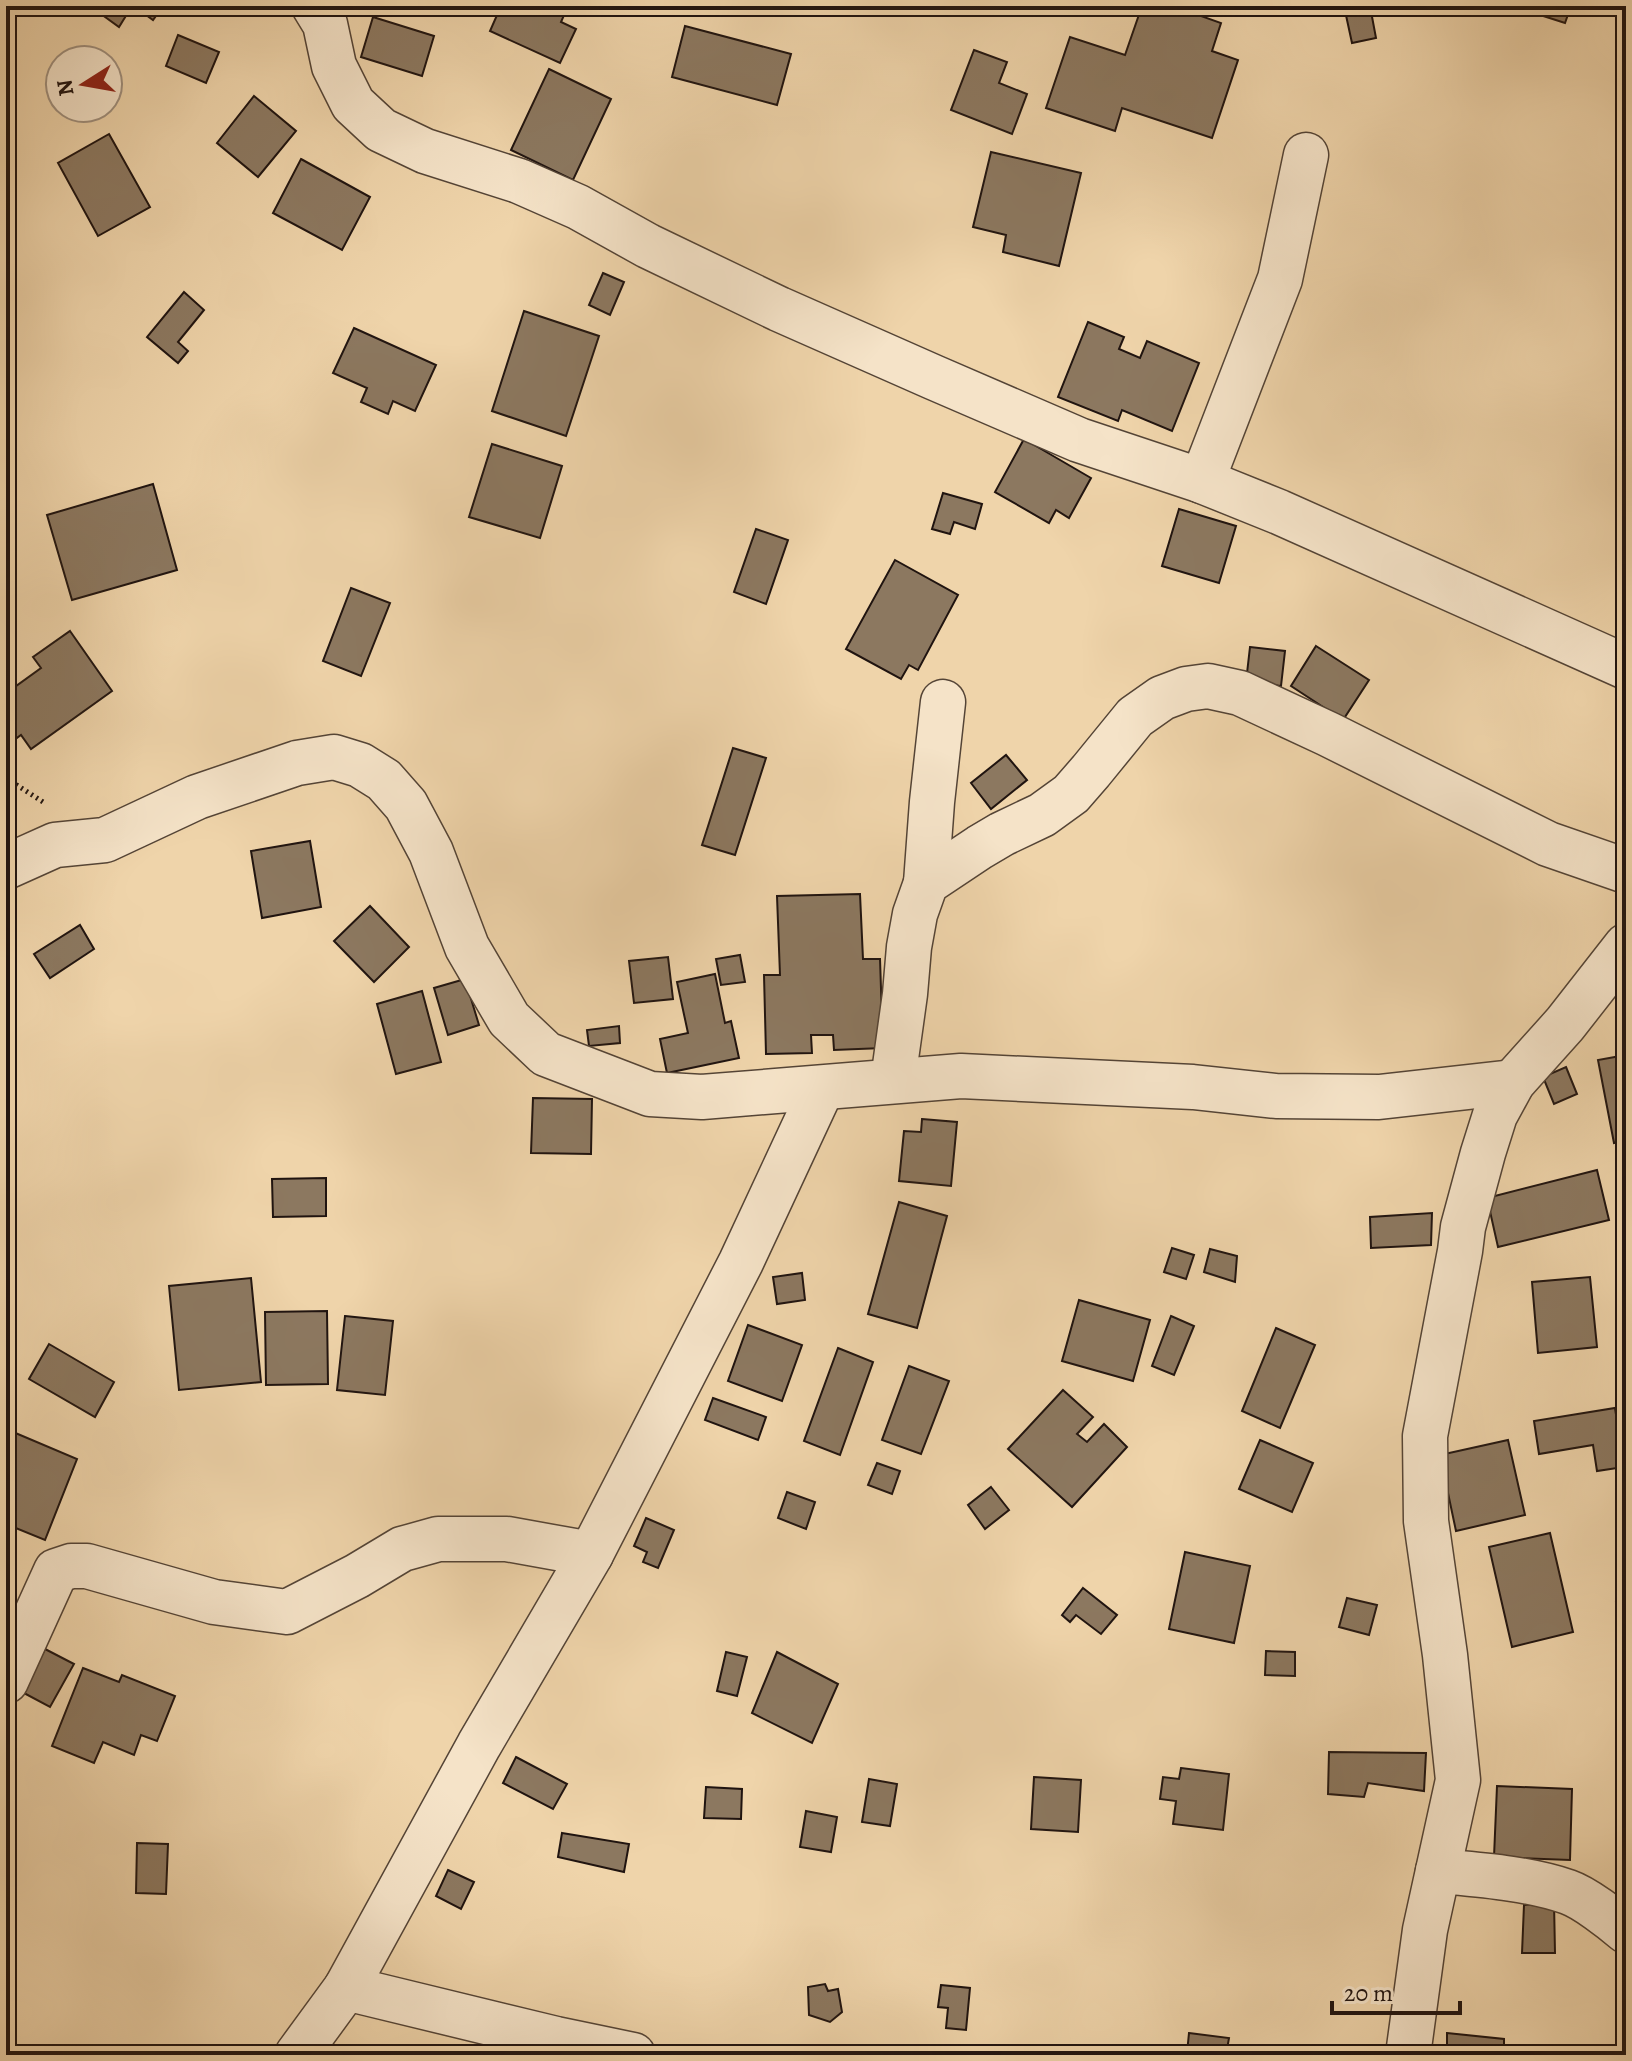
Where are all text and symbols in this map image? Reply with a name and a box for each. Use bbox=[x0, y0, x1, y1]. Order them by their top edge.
north arrow bbox=[44, 44, 124, 124]
text: N bbox=[49, 77, 82, 98]
scale bar bbox=[1332, 1965, 1460, 2015]
text: 20 m bbox=[1344, 1977, 1393, 2009]

